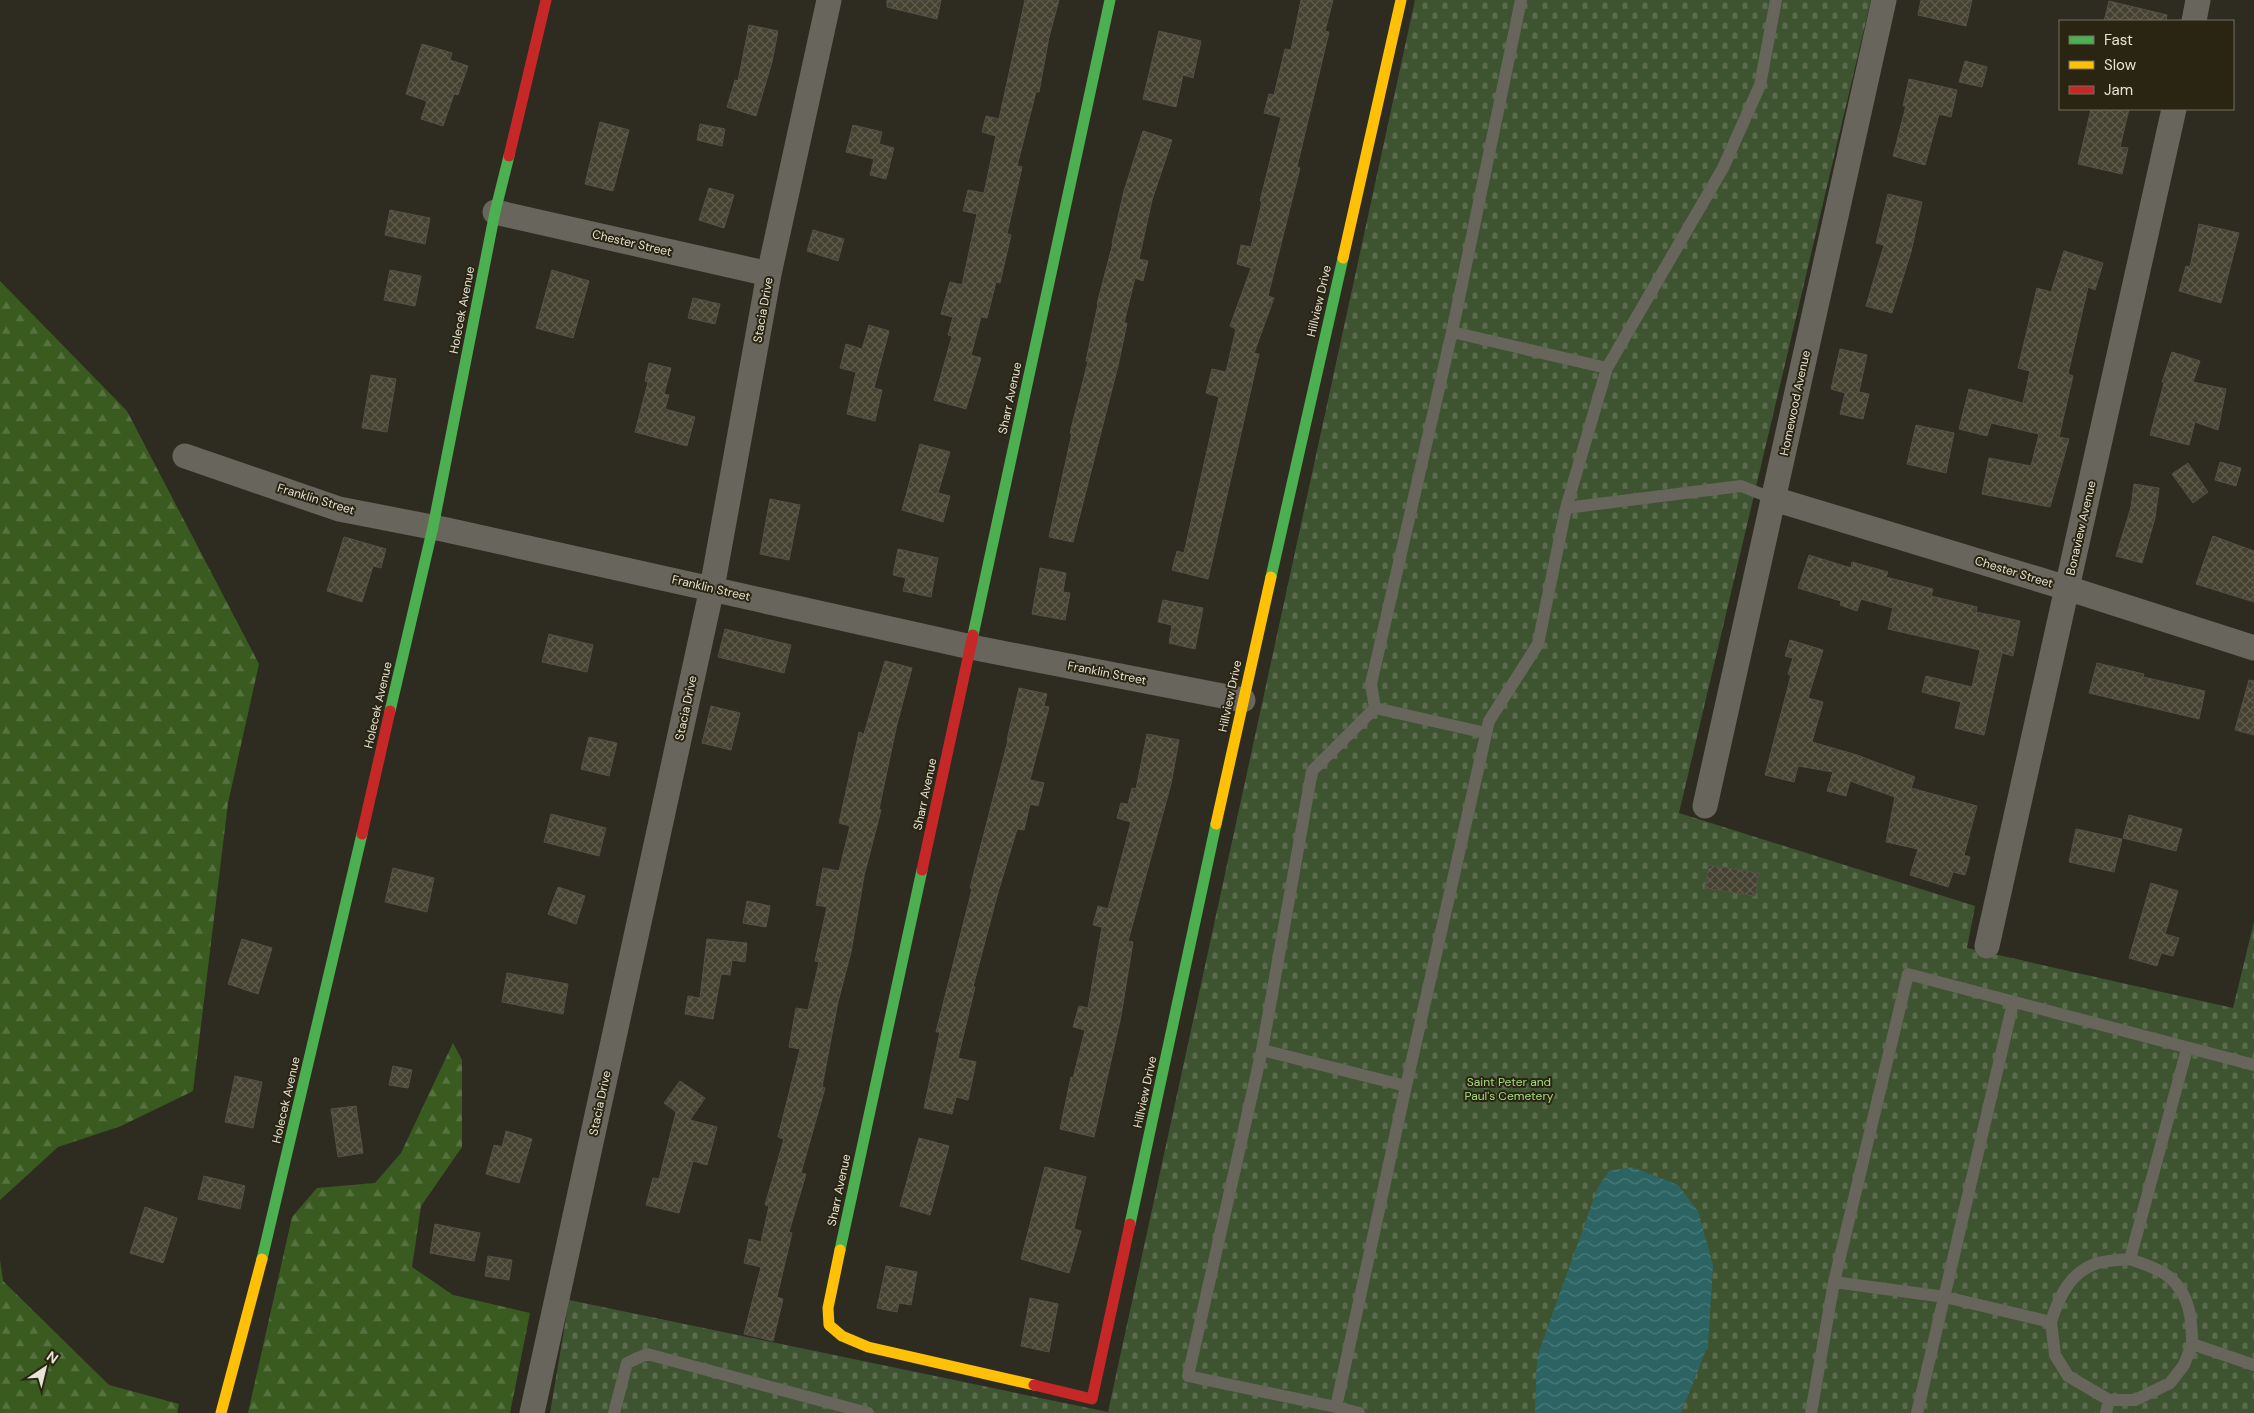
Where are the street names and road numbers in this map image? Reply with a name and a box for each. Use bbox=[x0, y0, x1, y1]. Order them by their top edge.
street label: Chester Street bbox=[591, 226, 674, 260]
street label: Hillview Drive bbox=[1303, 263, 1335, 338]
street label: Holecek Avenue bbox=[446, 265, 478, 355]
street label: Stacia Drive bbox=[749, 276, 777, 344]
street label: Homewood Avenue bbox=[1776, 349, 1814, 457]
street label: Sharr Avenue bbox=[995, 360, 1025, 435]
street label: Bonaview Avenue bbox=[2062, 479, 2100, 577]
street label: Franklin Street bbox=[275, 480, 357, 518]
street label: Chester Street bbox=[1973, 552, 2055, 592]
street label: Franklin Street bbox=[670, 571, 752, 605]
street label: Franklin Street bbox=[1066, 658, 1148, 689]
street label: Hillview Drive bbox=[1215, 658, 1245, 733]
street label: Holecek Avenue bbox=[360, 660, 396, 750]
street label: Stacia Drive bbox=[671, 674, 701, 742]
street label: Sharr Avenue bbox=[910, 756, 940, 831]
street label: Hillview Drive bbox=[1130, 1054, 1160, 1129]
street label: Holecek Avenue bbox=[268, 1055, 304, 1145]
street label: Stacia Drive bbox=[585, 1069, 615, 1137]
street label: Sharr Avenue bbox=[824, 1152, 854, 1227]

